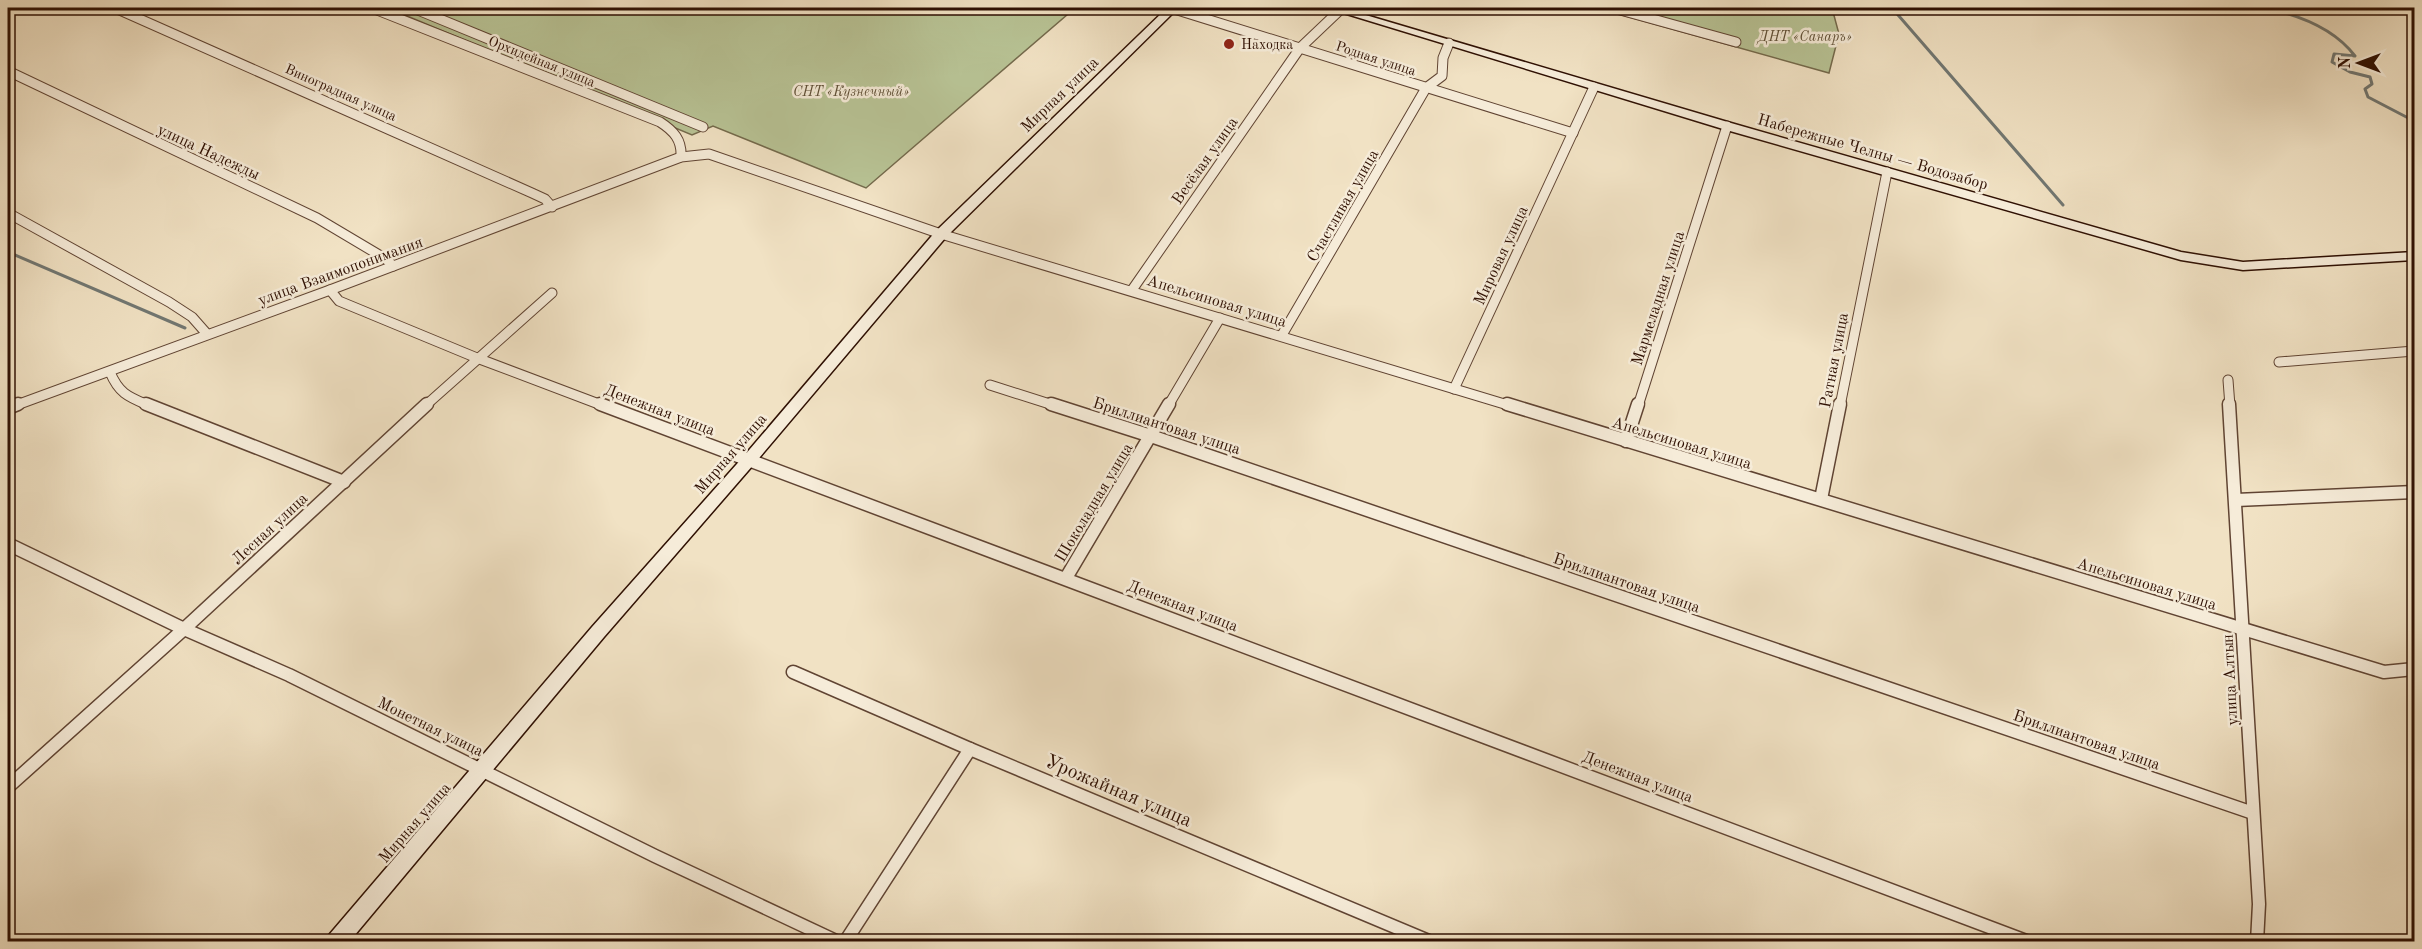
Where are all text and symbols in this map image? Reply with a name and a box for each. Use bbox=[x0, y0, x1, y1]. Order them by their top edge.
park label: ДНТ «Санаръ» bbox=[1756, 30, 1852, 45]
north arrow bbox=[2329, 33, 2389, 93]
street label: Орхидейная улица bbox=[486, 34, 597, 90]
marker: Находка bbox=[1222, 37, 1236, 51]
place label: Находка bbox=[1241, 38, 1293, 52]
street label: Родная улица bbox=[1334, 39, 1418, 79]
street label: Мирная улица bbox=[1019, 55, 1102, 136]
text: N bbox=[2338, 56, 2354, 69]
street label: Виноградная улица bbox=[283, 62, 399, 124]
park label: СНТ «Кузнечный» bbox=[793, 85, 909, 100]
street label: Набережные Челны — Водозабор bbox=[1755, 112, 1989, 194]
street label: Весёлая улица bbox=[1170, 115, 1242, 208]
street label: улица Надежды bbox=[154, 122, 262, 184]
street label: Счастливая улица bbox=[1305, 147, 1382, 265]
street label: Мировая улица bbox=[1472, 204, 1532, 308]
street label: Мармеладная улица bbox=[1630, 229, 1688, 368]
street label: улица Взаимопонимания bbox=[256, 235, 425, 309]
street label: Апельсиновая улица bbox=[1145, 273, 1288, 331]
street label: Ратная улица bbox=[1818, 311, 1852, 409]
street label: Денежная улица bbox=[602, 382, 717, 439]
street label: Бриллиантовая улица bbox=[1090, 395, 1242, 458]
street label: Мирная улица bbox=[692, 411, 771, 498]
street label: Апельсиновая улица bbox=[1610, 415, 1753, 473]
street label: Шоколадная улица bbox=[1053, 441, 1137, 565]
street label: Лесная улица bbox=[229, 490, 311, 568]
street label: Бриллиантовая улица bbox=[1551, 551, 1702, 617]
street label: Апельсиновая улица bbox=[2075, 556, 2218, 614]
street label: Денежная улица bbox=[1125, 578, 1240, 635]
street label: улица Алтын bbox=[2221, 633, 2241, 726]
street label: Монетная улица bbox=[375, 695, 486, 760]
street label: Бриллиантовая улица bbox=[2011, 708, 2162, 774]
street label: Денежная улица bbox=[1580, 749, 1695, 806]
street label: Урожайная улица bbox=[1042, 752, 1194, 832]
street label: Мирная улица bbox=[376, 780, 455, 867]

